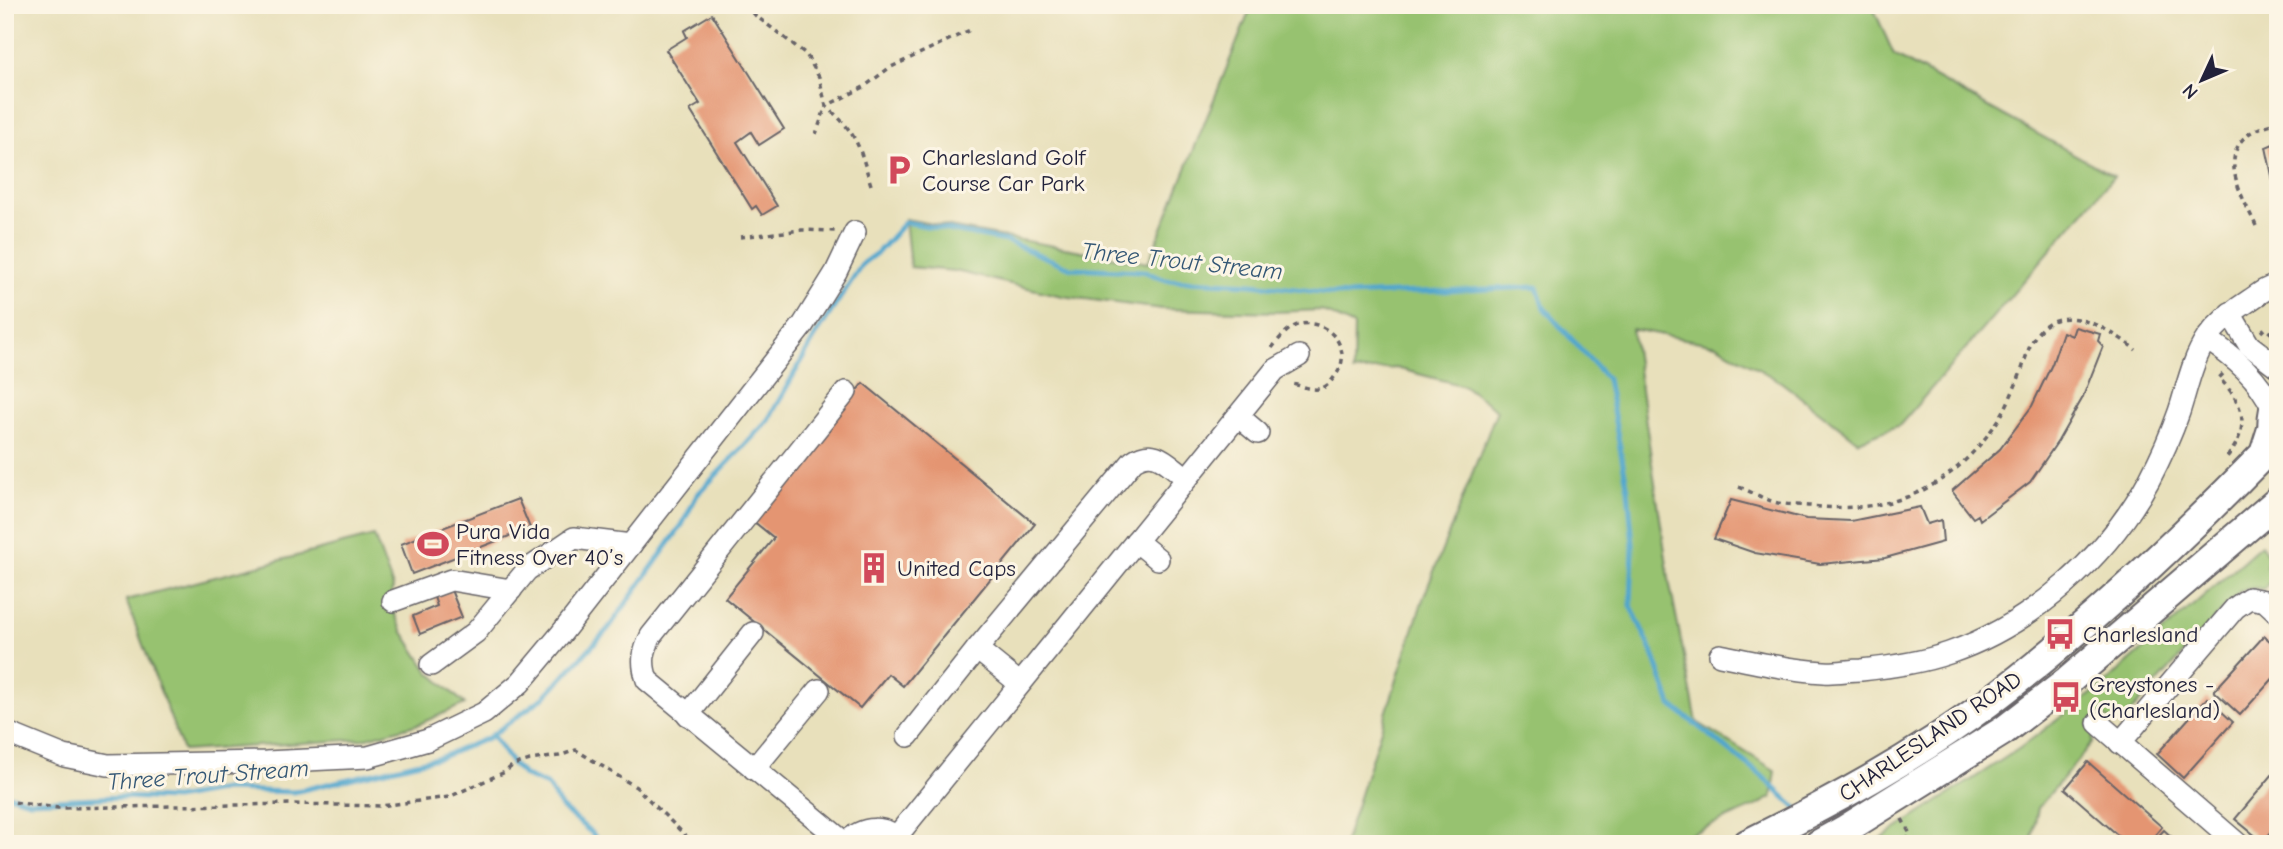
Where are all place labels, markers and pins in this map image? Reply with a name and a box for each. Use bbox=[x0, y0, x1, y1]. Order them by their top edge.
place label: Charlesland Golf Course Car Park bbox=[922, 144, 1087, 197]
parking icon: Charlesland Golf Course Car Park bbox=[882, 153, 916, 187]
place label: Pura Vida Fitness Over 40’s bbox=[456, 518, 623, 571]
sports icon: Pura Vida Fitness Over 40’s bbox=[416, 527, 450, 561]
building icon: United Caps bbox=[857, 551, 891, 585]
place label: United Caps bbox=[897, 555, 1016, 582]
bus stop icon: Charlesland bbox=[2043, 617, 2077, 651]
place label: Charlesland bbox=[2083, 621, 2198, 648]
place label: Greystones - (Charlesland) bbox=[2089, 671, 2220, 724]
bus stop icon: Greystones - (Charlesland) bbox=[2049, 680, 2083, 714]

